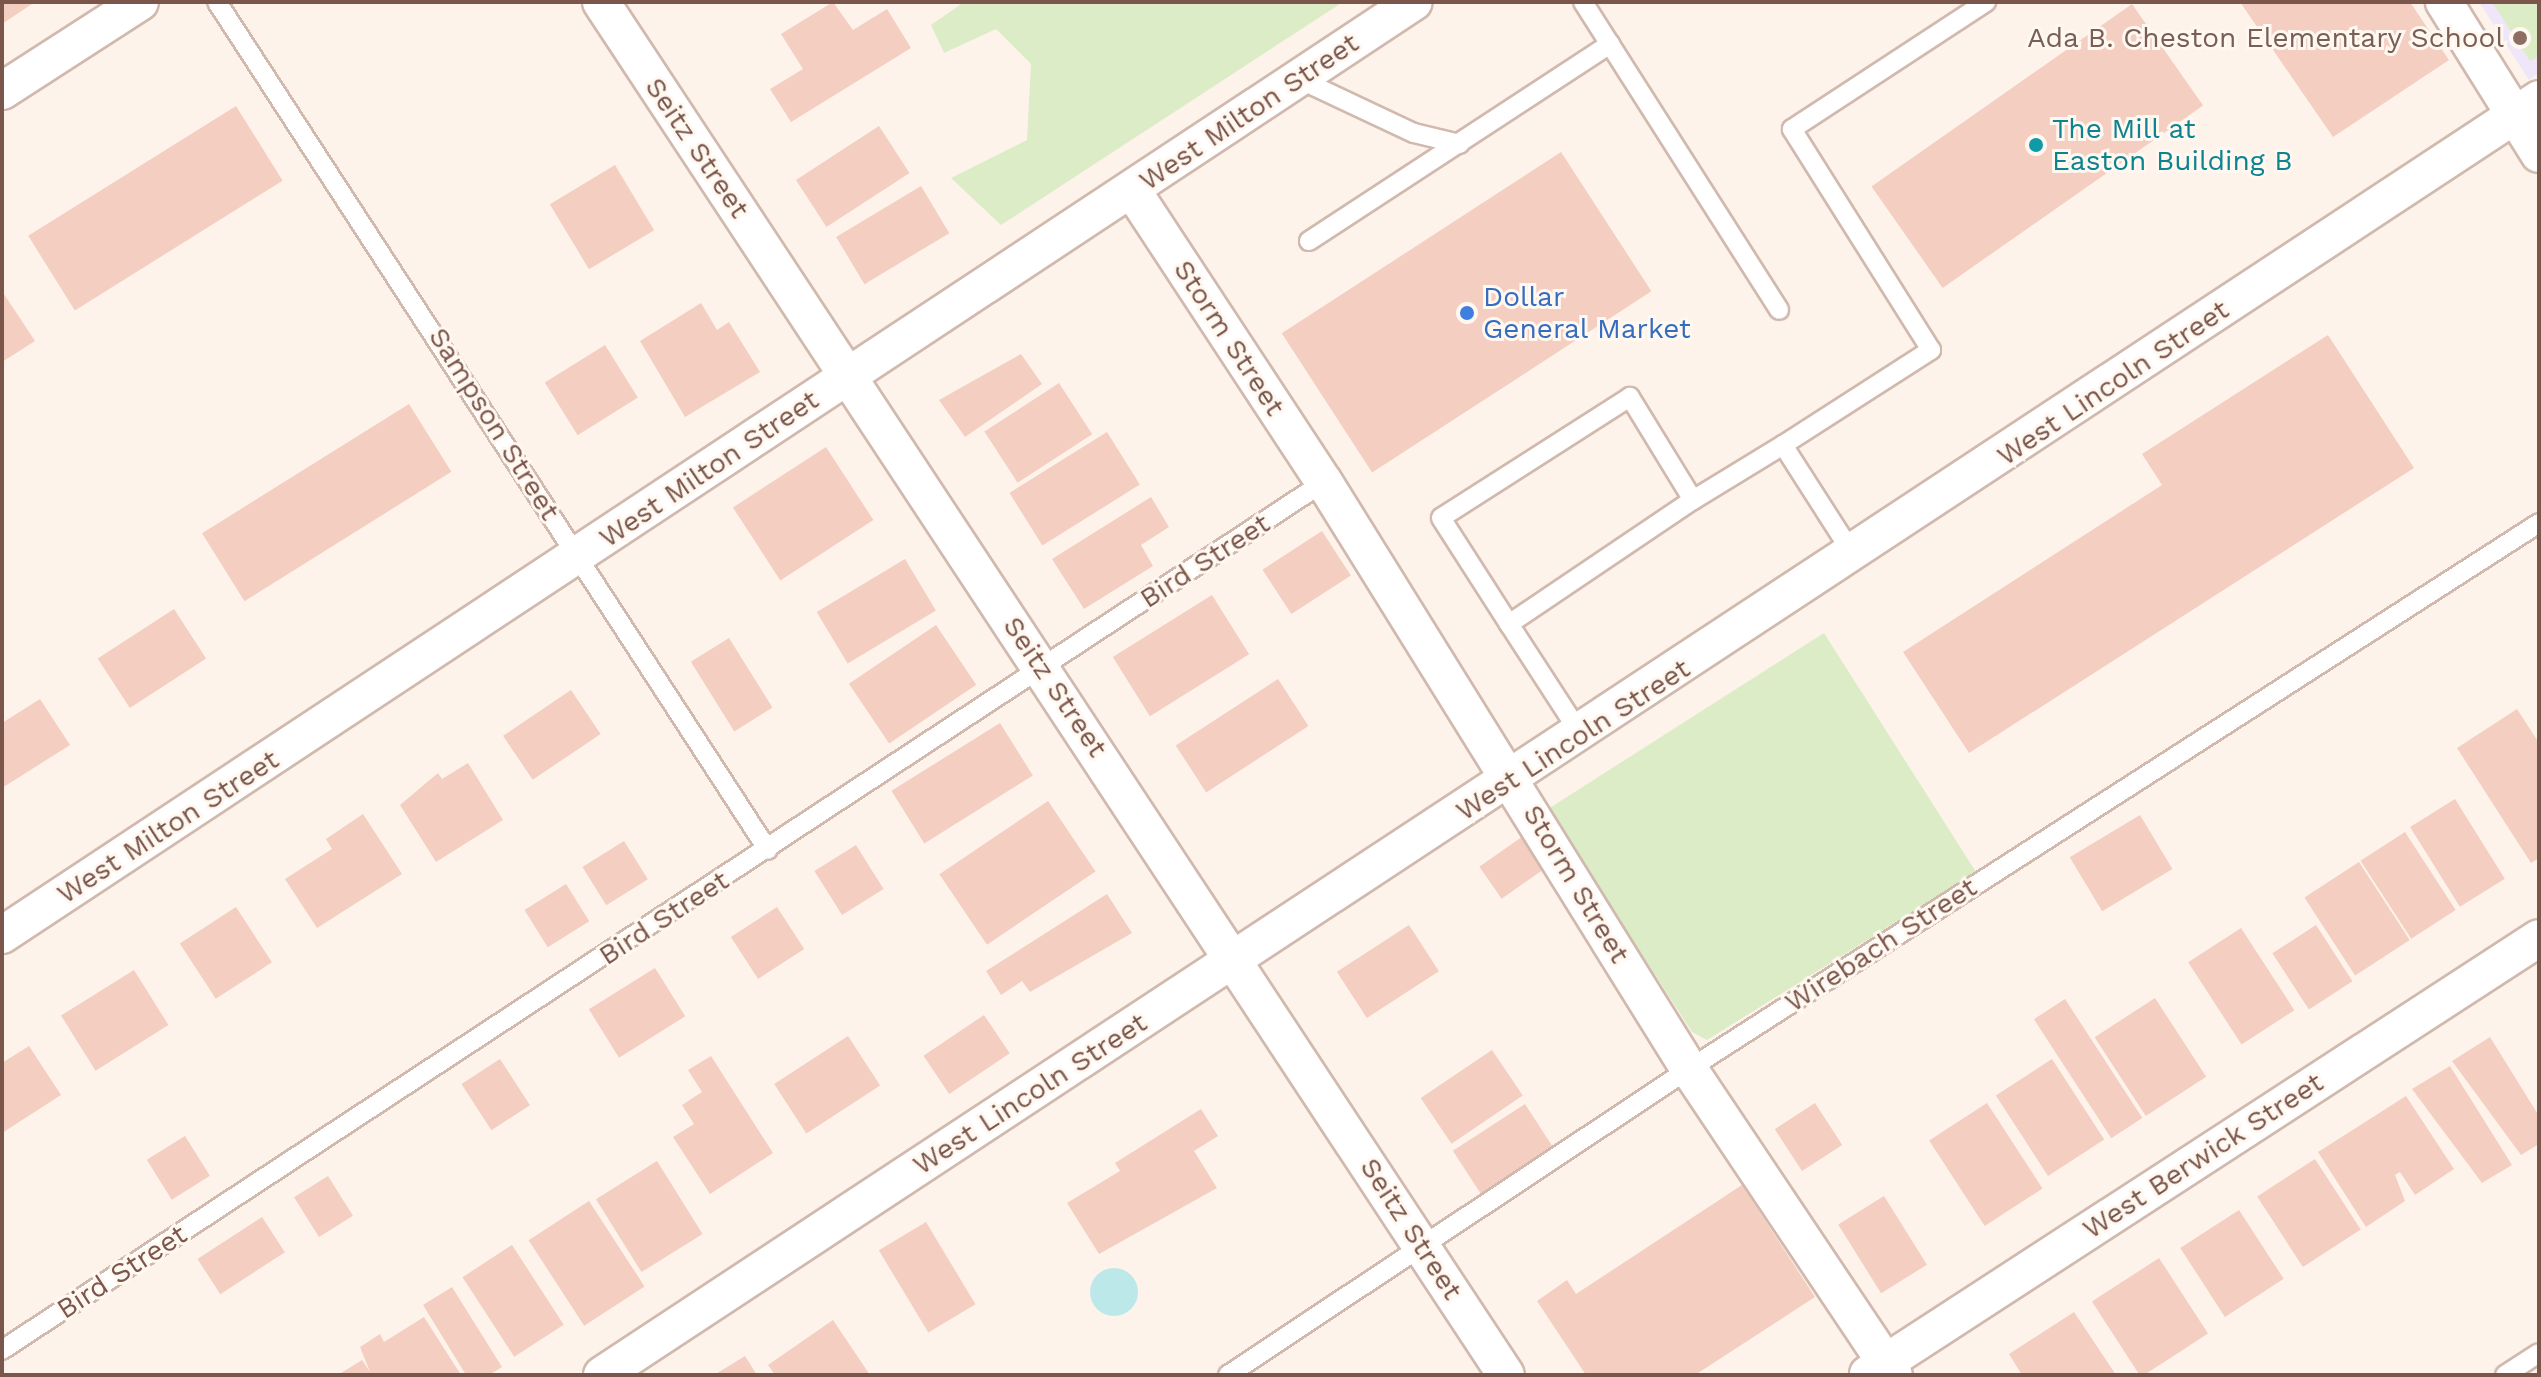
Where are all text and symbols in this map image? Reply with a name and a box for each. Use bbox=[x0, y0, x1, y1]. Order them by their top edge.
place label: Ada B. Cheston Elementary School bbox=[2026, 21, 2504, 55]
street label: West Milton Street bbox=[1133, 26, 1365, 198]
marker: Ada B. Cheston Elementary School bbox=[2511, 29, 2529, 47]
street label: Seitz Street bbox=[638, 71, 756, 225]
place label: The Mill at Easton Building B bbox=[2052, 112, 2293, 178]
marker: The Mill at Easton Building B bbox=[2027, 136, 2045, 154]
street label: Storm Street bbox=[1166, 254, 1292, 422]
place label: Dollar General Market bbox=[1483, 280, 1692, 346]
street label: West Lincoln Street bbox=[1991, 293, 2235, 473]
marker: Dollar General Market bbox=[1458, 304, 1476, 322]
street label: Sampson Street bbox=[421, 322, 567, 526]
street label: West Milton Street bbox=[593, 383, 825, 555]
street label: Bird Street bbox=[1134, 507, 1276, 615]
street label: Seitz Street bbox=[996, 610, 1114, 764]
street label: West Lincoln Street bbox=[1450, 652, 1696, 828]
street label: West Milton Street bbox=[51, 743, 285, 911]
street label: Storm Street bbox=[1516, 799, 1636, 969]
street label: Bird Street bbox=[593, 864, 735, 972]
street label: Wirebach Street bbox=[1779, 871, 1983, 1019]
street label: West Lincoln Street bbox=[907, 1006, 1153, 1182]
street label: West Berwick Street bbox=[2076, 1066, 2330, 1246]
street label: Seitz Street bbox=[1353, 1152, 1469, 1306]
street label: Bird Street bbox=[51, 1218, 193, 1326]

